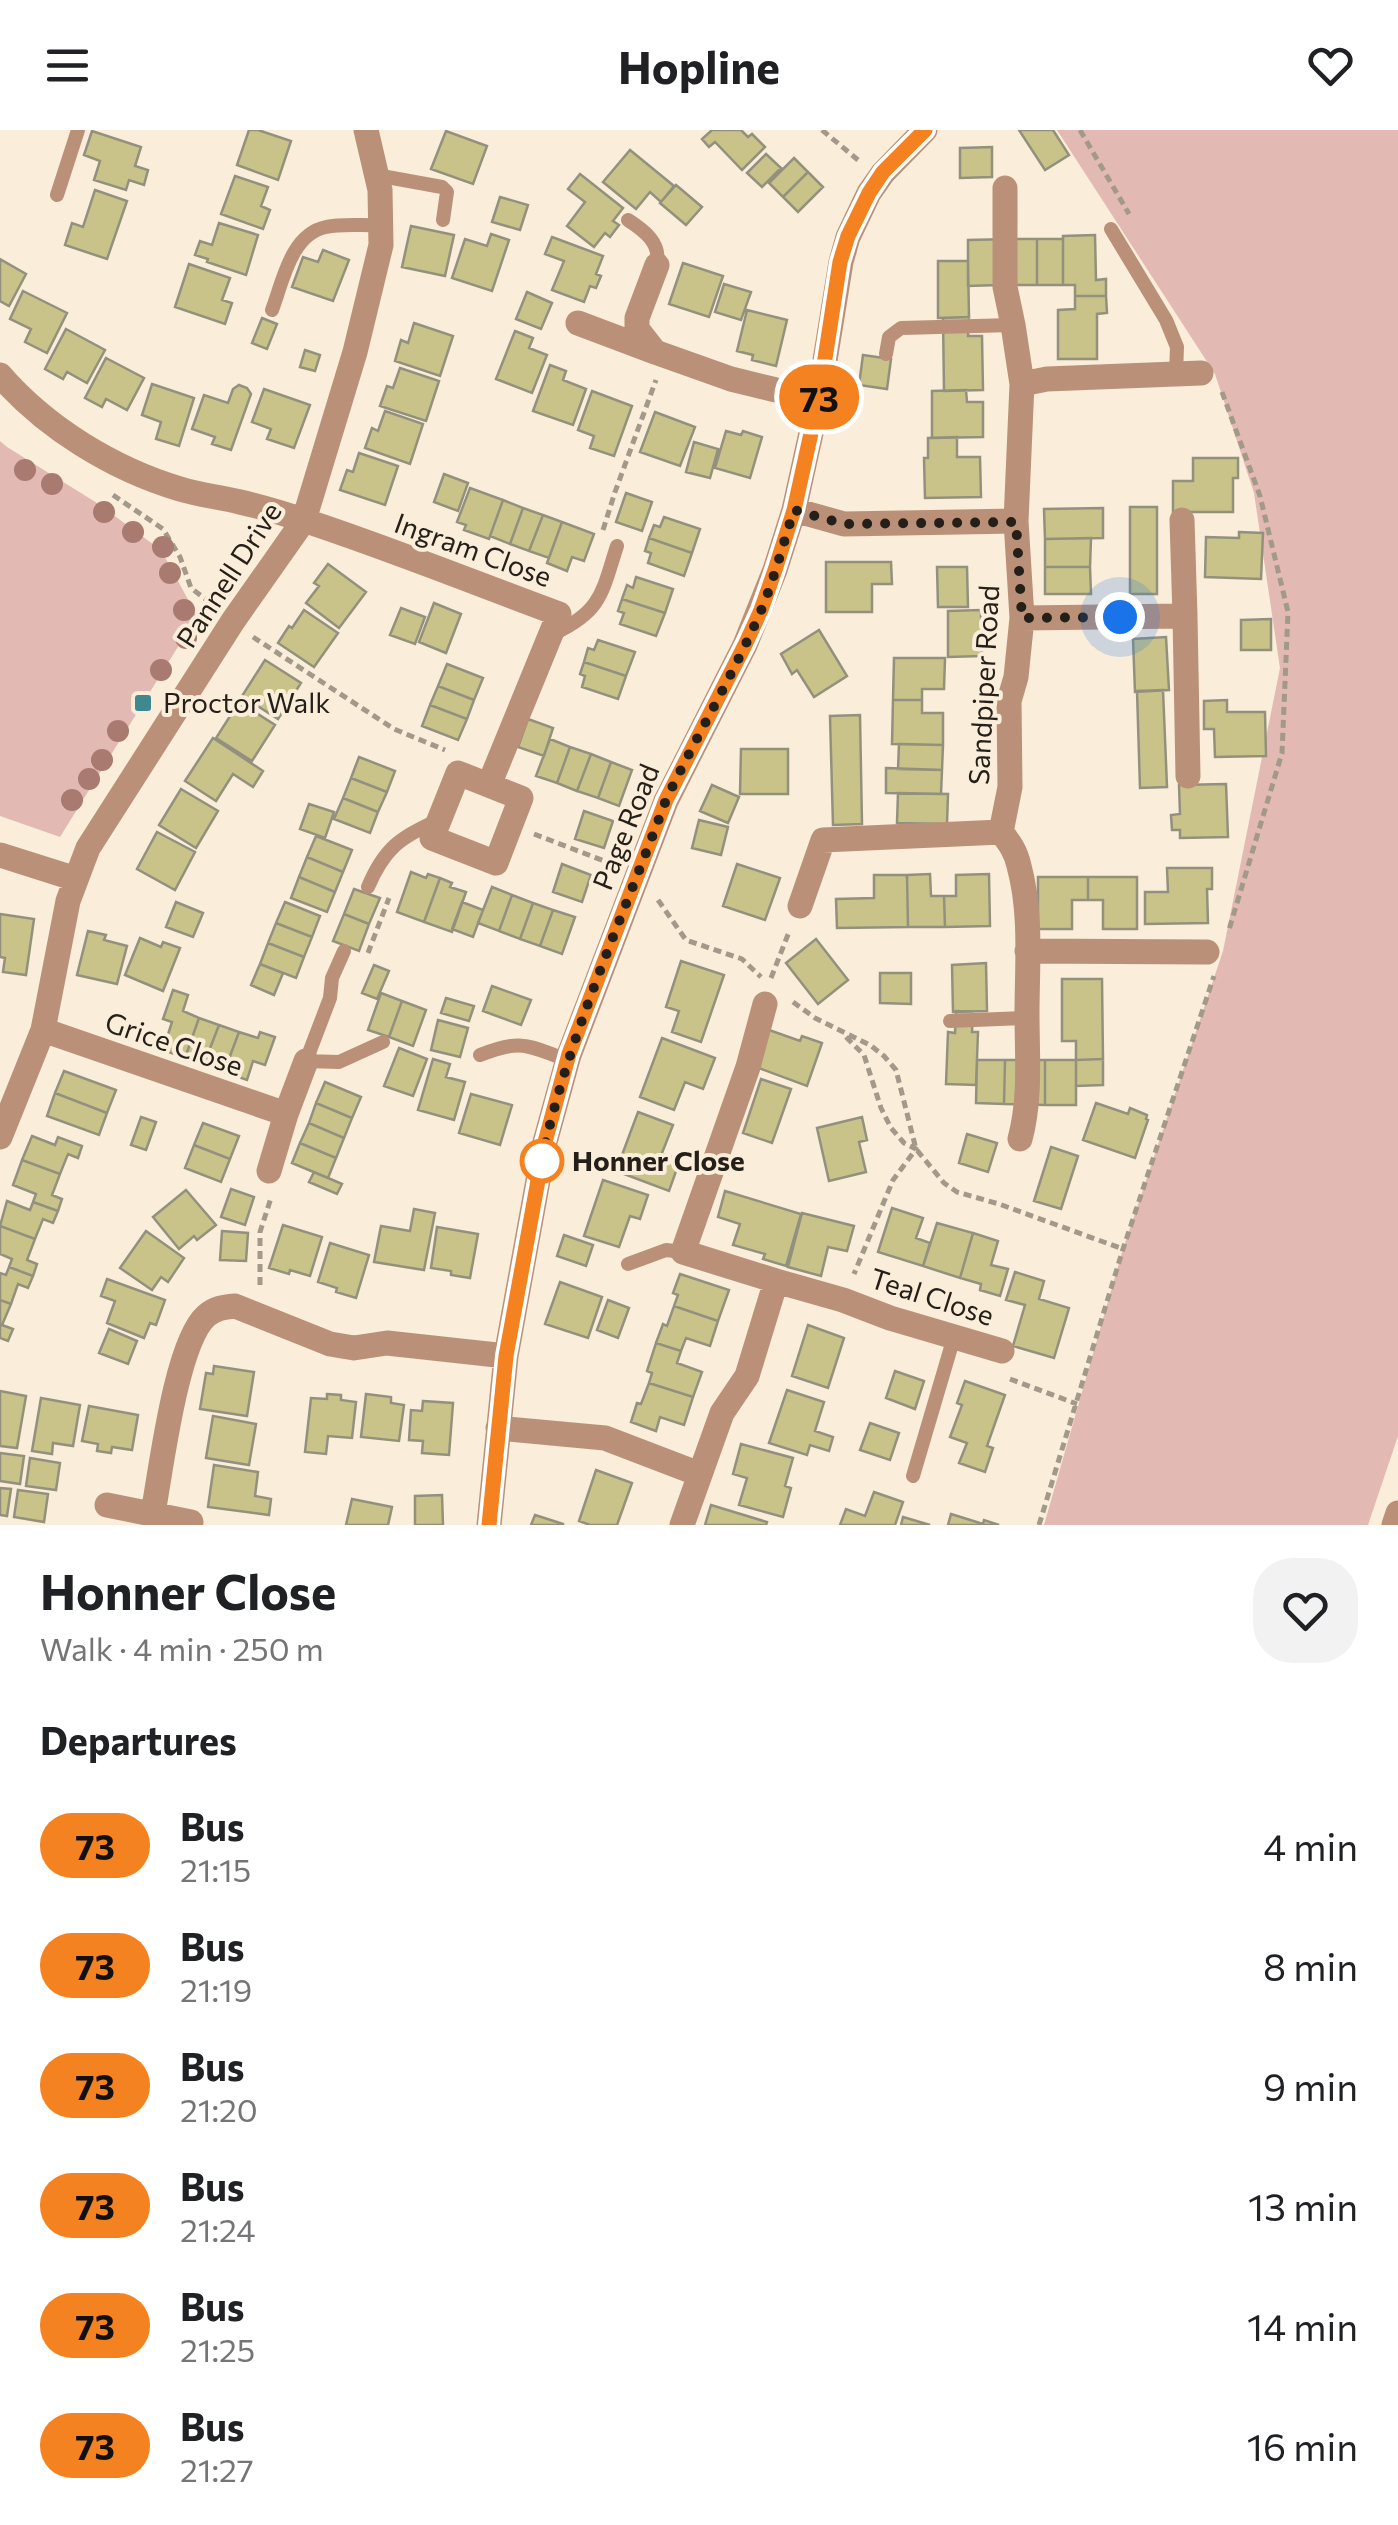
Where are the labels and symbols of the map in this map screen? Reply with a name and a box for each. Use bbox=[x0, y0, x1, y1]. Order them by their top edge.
line badge: 73 bbox=[774, 364, 864, 430]
street label: Pannell Drive bbox=[169, 495, 288, 653]
street label: Ingram Close bbox=[390, 505, 557, 593]
street label: Sandpiper Road bbox=[961, 584, 1005, 786]
your location bbox=[1095, 592, 1145, 642]
place label: Proctor Walk bbox=[163, 685, 330, 719]
marker: Proctor Walk bbox=[132, 692, 154, 714]
street label: Page Road bbox=[584, 759, 666, 894]
street label: Grice Close bbox=[101, 1004, 248, 1082]
marker: Honner Close bbox=[521, 1140, 563, 1182]
place label: Honner Close bbox=[572, 1143, 745, 1177]
street label: Teal Close bbox=[866, 1260, 998, 1332]

